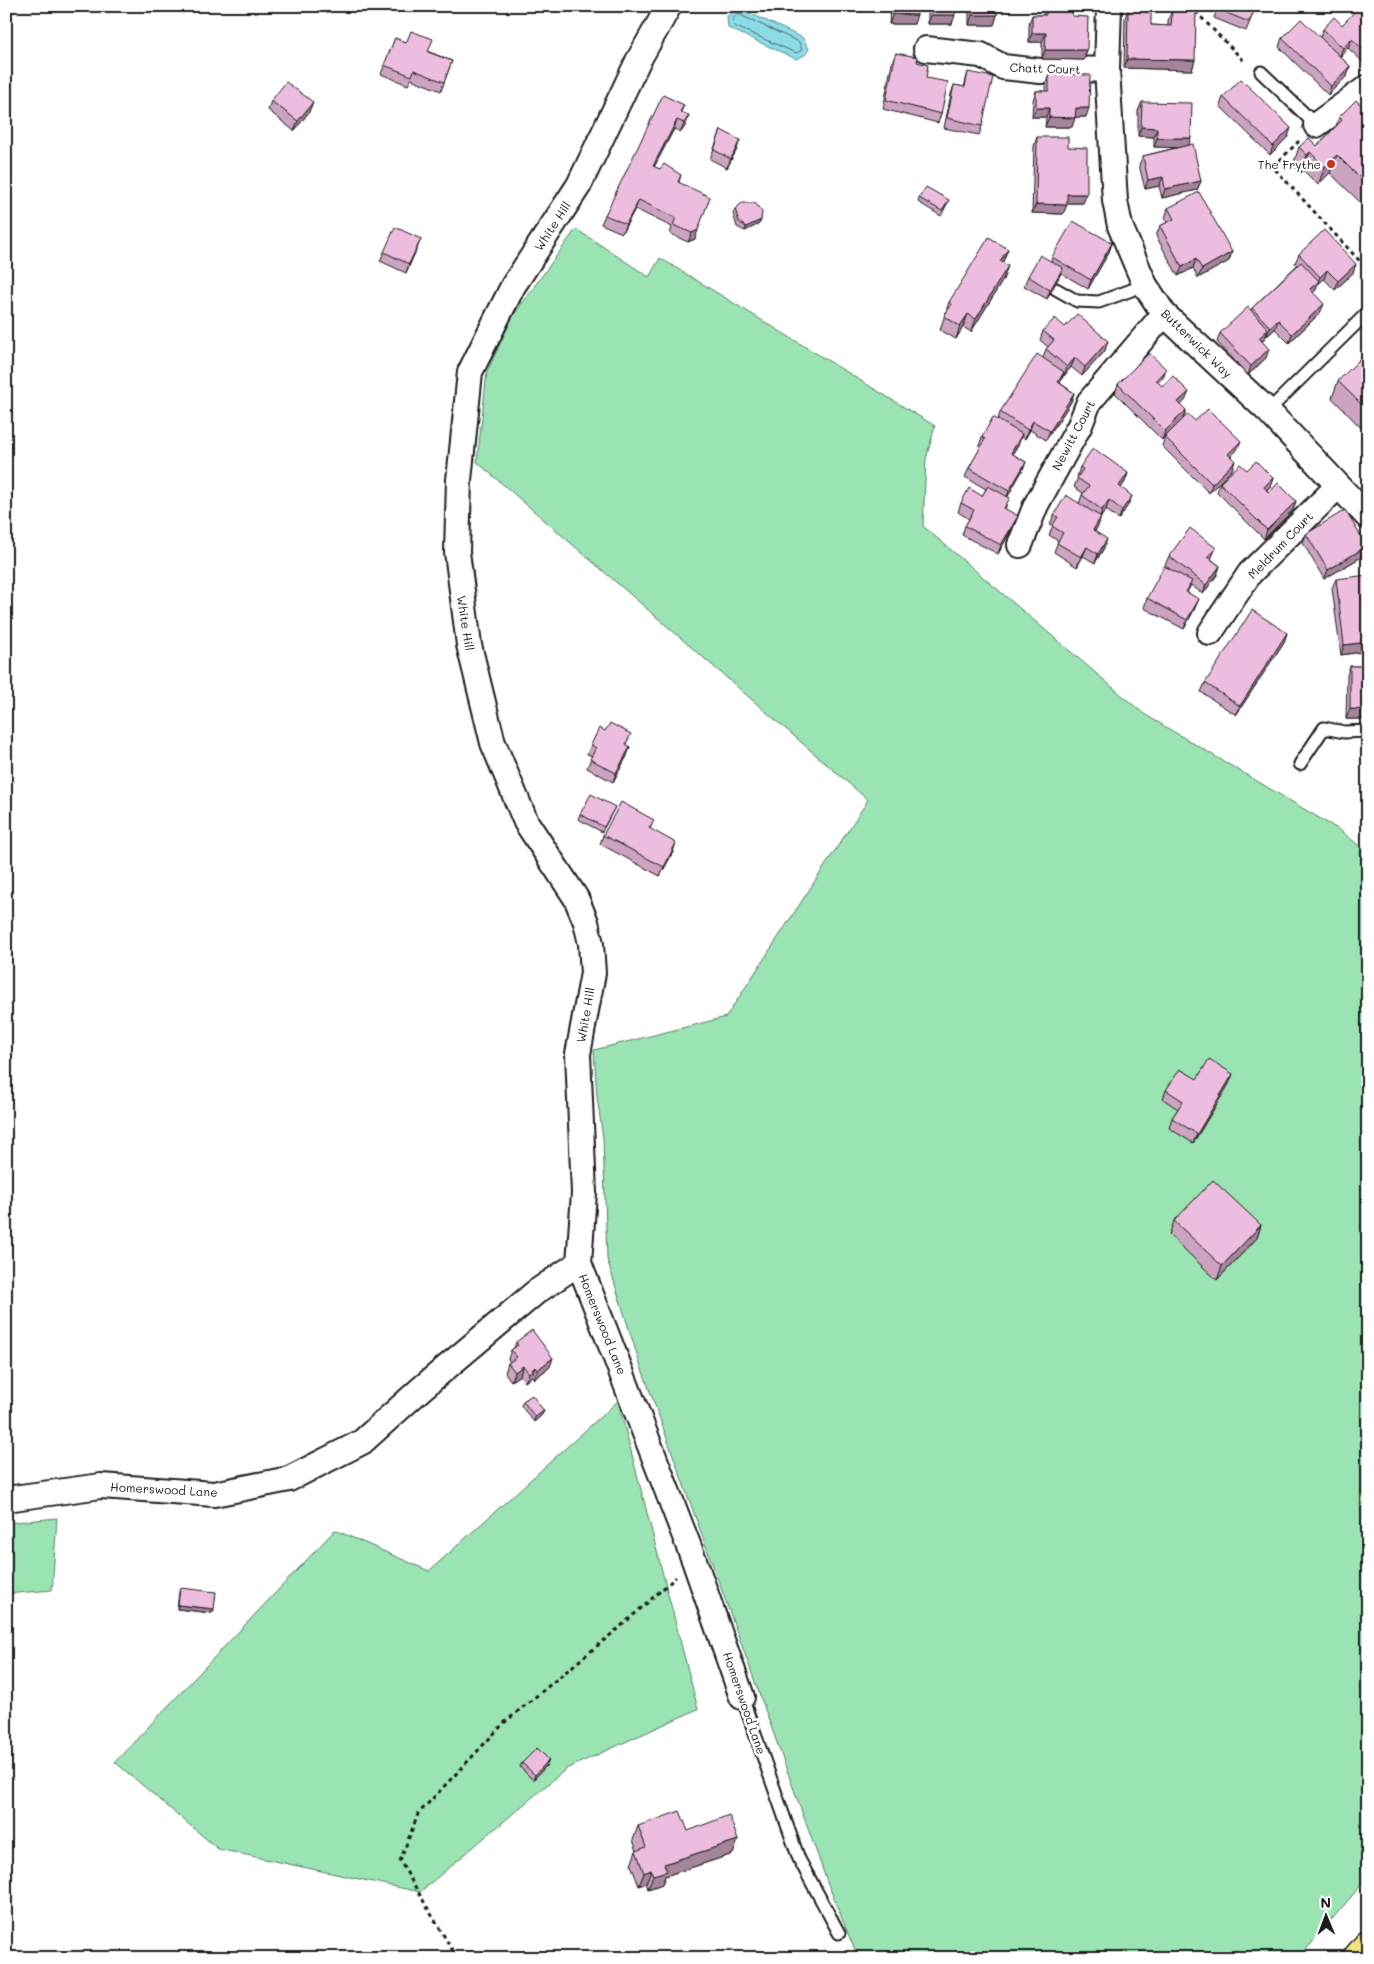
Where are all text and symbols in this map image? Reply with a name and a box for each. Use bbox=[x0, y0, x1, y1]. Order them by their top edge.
street label: Chatt Court bbox=[1009, 59, 1081, 77]
place label: The Frythe bbox=[1258, 156, 1321, 172]
marker: The Frythe bbox=[1325, 158, 1337, 170]
street label: White Hill bbox=[530, 198, 574, 254]
street label: Butterwick Way bbox=[1158, 305, 1236, 381]
street label: Newitt Court bbox=[1048, 397, 1098, 473]
street label: Meldrum Court bbox=[1244, 508, 1316, 582]
street label: White Hill bbox=[454, 594, 478, 652]
street label: White Hill bbox=[572, 986, 598, 1044]
street label: Homerswood Lane bbox=[575, 1271, 631, 1377]
street label: Homerswood Lane bbox=[110, 1478, 218, 1500]
street label: Homerswood Lane bbox=[720, 1650, 770, 1756]
north arrow bbox=[1302, 1892, 1352, 1942]
text: N bbox=[1320, 1893, 1331, 1912]

